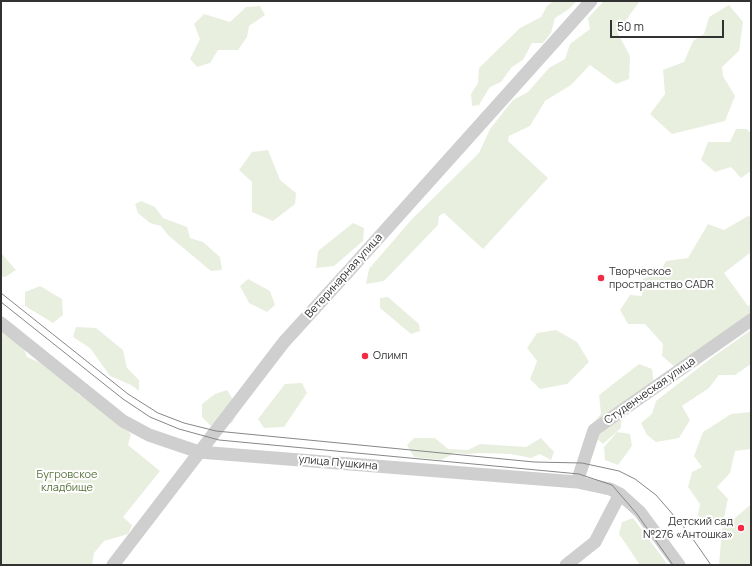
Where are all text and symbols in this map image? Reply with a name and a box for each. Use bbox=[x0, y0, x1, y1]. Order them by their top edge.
scale bar bbox=[612, 12, 726, 38]
text: 50 m bbox=[617, 18, 644, 35]
street label: Ветеринарная улица bbox=[303, 231, 385, 321]
place label: Творческое пространство CADR bbox=[609, 265, 714, 291]
marker: Творческое пространство CADR bbox=[596, 273, 606, 283]
place label: Олимп bbox=[373, 349, 407, 363]
marker: Олимп bbox=[360, 351, 370, 361]
street label: Студенческая улица bbox=[602, 355, 698, 427]
street label: улица Пушкина bbox=[298, 453, 378, 473]
park label: Бугровское кладбище bbox=[37, 468, 97, 494]
place label: Детский сад №276 «Антошка» bbox=[643, 515, 733, 541]
marker: Детский сад №276 «Антошка» bbox=[736, 523, 746, 533]

